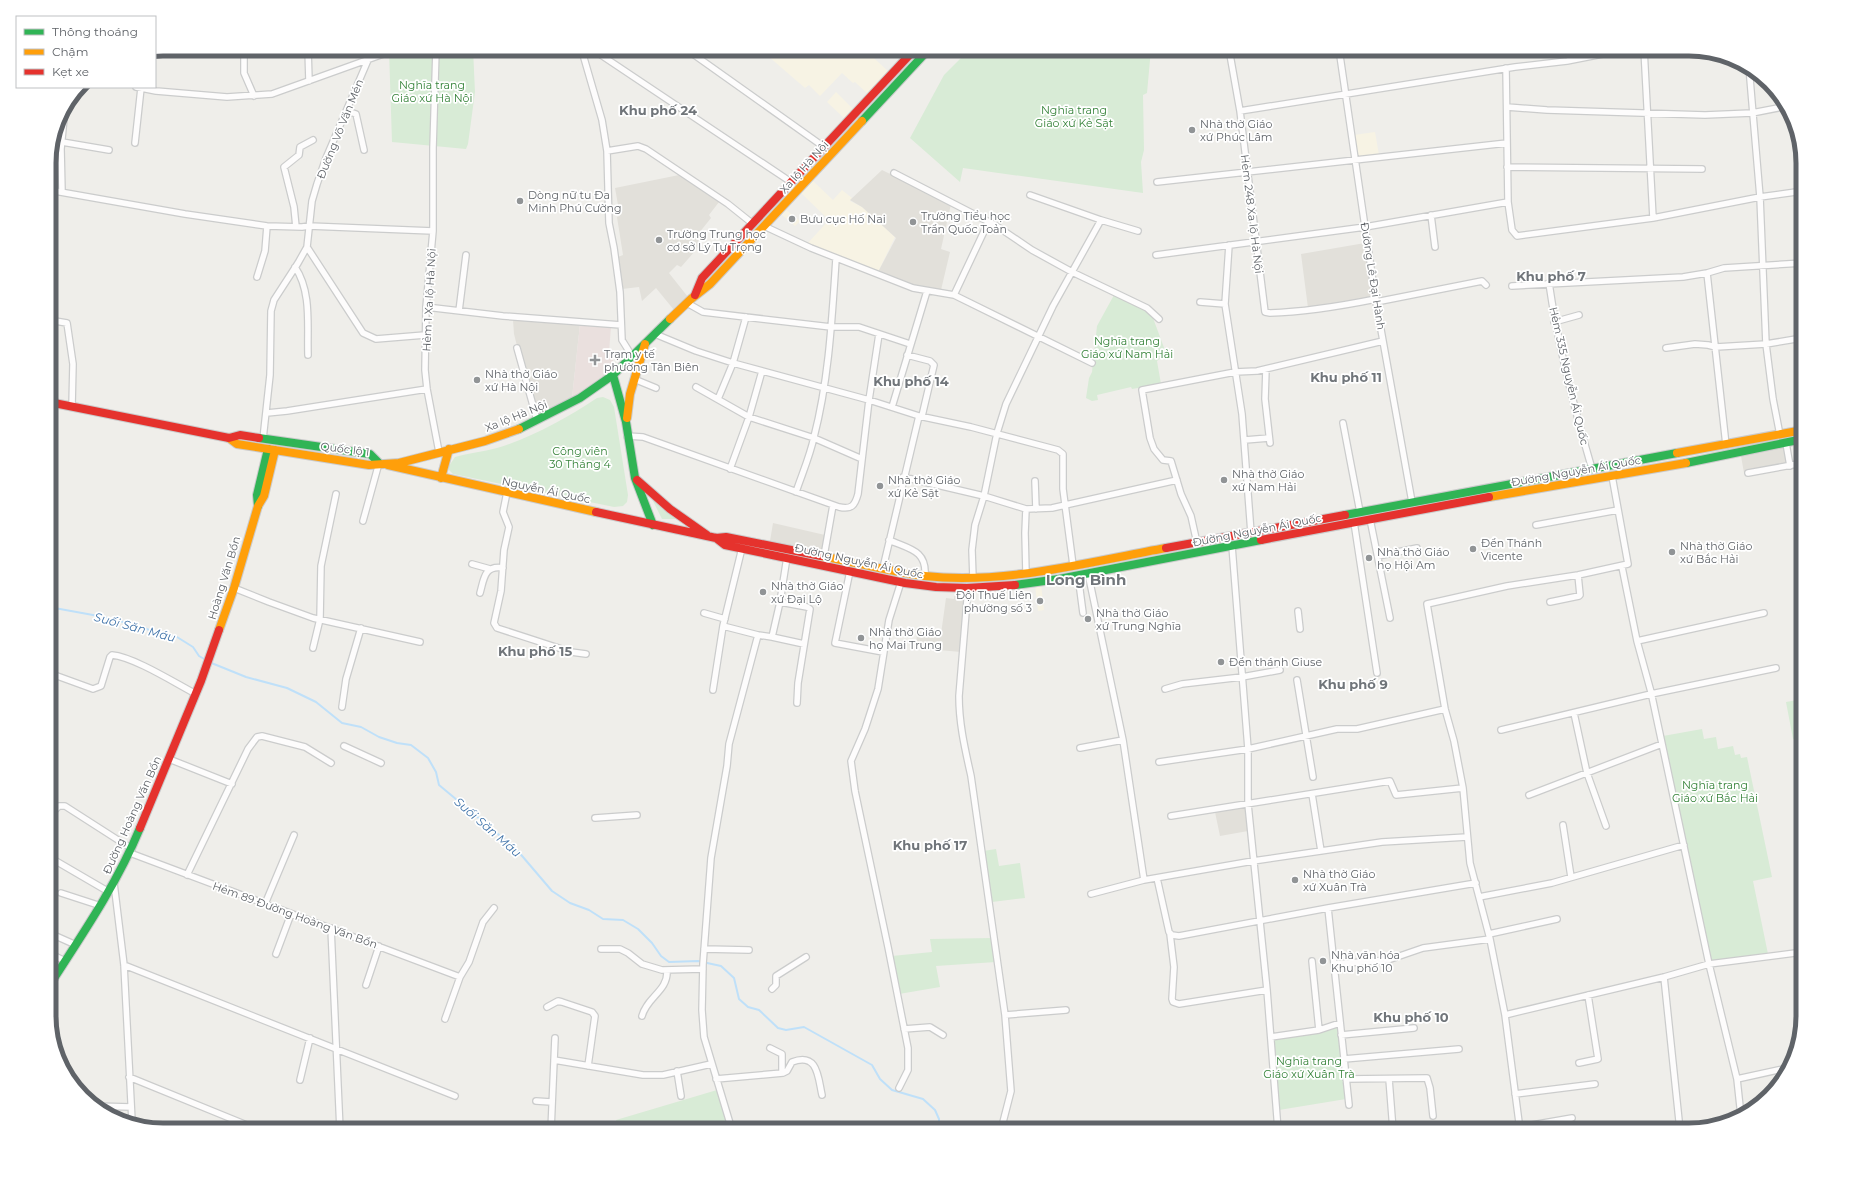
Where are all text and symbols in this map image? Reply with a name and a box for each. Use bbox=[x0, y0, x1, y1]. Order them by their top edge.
legend bbox=[16, 16, 156, 88]
text: Thông thoáng bbox=[52, 24, 138, 39]
text: Chậm bbox=[52, 44, 88, 59]
text: Kẹt xe bbox=[52, 64, 89, 79]
street label: Đường Võ Văn Mén bbox=[314, 77, 366, 181]
park label: Nghĩa trang Giáo xứ Hà Nội bbox=[392, 78, 473, 105]
district label: Khu phố 24 bbox=[619, 102, 697, 118]
park label: Nghĩa trang Giáo xứ Kẻ Sặt bbox=[1035, 103, 1114, 130]
place label: Nhà thờ Giáo xứ Phúc Lâm bbox=[1200, 117, 1273, 144]
marker: Nhà thờ Giáo xứ Phúc Lâm bbox=[1187, 125, 1197, 135]
street label: Xa lộ Hà Nội bbox=[777, 138, 831, 196]
street label: Hẻm 248 Xa lộ Hà Nội bbox=[1238, 154, 1266, 274]
place label: Dòng nữ tu Đa Minh Phú Cường bbox=[528, 188, 622, 215]
marker: Dòng nữ tu Đa Minh Phú Cường bbox=[515, 196, 525, 206]
place label: Trường Tiểu học Trần Quốc Toản bbox=[921, 209, 1010, 236]
place label: Bưu cục Hố Nai bbox=[800, 212, 886, 226]
marker: Bưu cục Hố Nai bbox=[787, 214, 797, 224]
marker: Trường Tiểu học Trần Quốc Toản bbox=[908, 217, 918, 227]
street label: Đường Lê Đại Hành bbox=[1358, 221, 1388, 331]
place label: Trường Trung học cơ sở Lý Tự Trọng bbox=[667, 227, 766, 254]
marker: Trường Trung học cơ sở Lý Tự Trọng bbox=[654, 235, 664, 245]
street label: Hẻm 1 Xa lộ Hà Nội bbox=[419, 248, 439, 352]
district label: Khu phố 7 bbox=[1516, 268, 1586, 284]
street label: Hẻm 335 Nguyễn Ái Quốc bbox=[1546, 305, 1592, 447]
park label: Nghĩa trang Giáo xứ Nam Hải bbox=[1081, 334, 1173, 361]
place label: Trạm y tế phường Tân Biên bbox=[604, 347, 699, 374]
marker: Trạm y tế phường Tân Biên bbox=[589, 354, 601, 366]
place label: Nhà thờ Giáo xứ Hà Nội bbox=[485, 367, 557, 394]
district label: Khu phố 11 bbox=[1310, 369, 1382, 385]
district label: Khu phố 14 bbox=[873, 373, 949, 389]
marker: Nhà thờ Giáo xứ Hà Nội bbox=[472, 375, 482, 385]
street label: Xa lộ Hà Nội bbox=[483, 397, 549, 435]
street label: Quốc lộ 1 bbox=[320, 439, 370, 459]
park label: Công viên 30 Tháng 4 bbox=[549, 444, 612, 471]
street label: Đường Nguyễn Ái Quốc bbox=[1510, 453, 1642, 489]
place label: Nhà thờ Giáo xứ Nam Hải bbox=[1232, 467, 1304, 494]
place label: Nhà thờ Giáo xứ Kẻ Sặt bbox=[888, 473, 960, 500]
street label: Nguyễn Ái Quốc bbox=[501, 474, 591, 506]
marker: Nhà thờ Giáo xứ Nam Hải bbox=[1219, 475, 1229, 485]
marker: Nhà thờ Giáo xứ Kẻ Sặt bbox=[875, 481, 885, 491]
street label: Đường Nguyễn Ái Quốc bbox=[1191, 511, 1323, 549]
street label: Hoàng Văn Bổn bbox=[205, 535, 243, 621]
place label: Đền Thánh Vicente bbox=[1481, 536, 1542, 563]
place label: Nhà thờ Giáo xứ Bắc Hải bbox=[1680, 539, 1752, 566]
street label: Đường Nguyễn Ái Quốc bbox=[793, 541, 925, 581]
marker: Đền Thánh Vicente bbox=[1468, 544, 1478, 554]
place label: Nhà thờ Giáo họ Hội Am bbox=[1377, 545, 1449, 572]
marker: Nhà thờ Giáo xứ Bắc Hải bbox=[1667, 547, 1677, 557]
marker: Nhà thờ Giáo họ Hội Am bbox=[1364, 553, 1374, 563]
district label: Long Bình bbox=[1046, 570, 1126, 589]
place label: Nhà thờ Giáo xứ Đại Lộ bbox=[771, 579, 843, 606]
marker: Nhà thờ Giáo xứ Đại Lộ bbox=[758, 587, 768, 597]
place label: Đội Thuế Liên phường số 3 bbox=[956, 588, 1032, 615]
marker: Đội Thuế Liên phường số 3 bbox=[1035, 596, 1045, 606]
place label: Nhà thờ Giáo xứ Trung Nghĩa bbox=[1096, 606, 1181, 633]
water label: Suối Săn Máu bbox=[93, 609, 177, 645]
marker: Nhà thờ Giáo xứ Trung Nghĩa bbox=[1083, 614, 1093, 624]
place label: Nhà thờ Giáo họ Mai Trung bbox=[869, 625, 942, 652]
marker: Nhà thờ Giáo họ Mai Trung bbox=[856, 633, 866, 643]
district label: Khu phố 15 bbox=[498, 643, 572, 659]
place label: Đền thánh Giuse bbox=[1229, 655, 1322, 669]
marker: Đền thánh Giuse bbox=[1216, 657, 1226, 667]
district label: Khu phố 9 bbox=[1318, 676, 1388, 692]
street label: Đường Hoàng Văn Bổn bbox=[100, 754, 164, 876]
park label: Nghĩa trang Giáo xứ Bắc Hải bbox=[1672, 778, 1758, 805]
water label: Suối Săn Máu bbox=[451, 794, 525, 860]
district label: Khu phố 17 bbox=[893, 837, 967, 853]
place label: Nhà thờ Giáo xứ Xuân Trà bbox=[1303, 867, 1375, 894]
marker: Nhà thờ Giáo xứ Xuân Trà bbox=[1290, 875, 1300, 885]
street label: Hẻm 89 Đường Hoàng Văn Bổn bbox=[211, 879, 379, 951]
place label: Nhà văn hóa Khu phố 10 bbox=[1331, 948, 1400, 975]
marker: Nhà văn hóa Khu phố 10 bbox=[1318, 956, 1328, 966]
district label: Khu phố 10 bbox=[1373, 1009, 1449, 1025]
park label: Nghĩa trang Giáo xứ Xuân Trà bbox=[1263, 1054, 1355, 1081]

